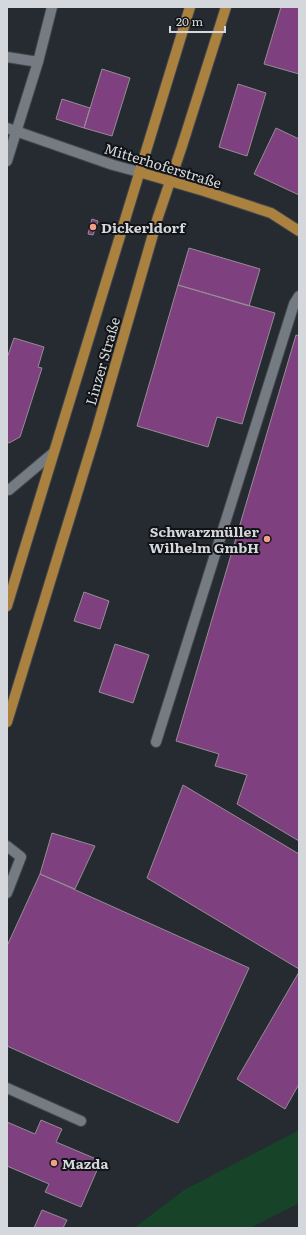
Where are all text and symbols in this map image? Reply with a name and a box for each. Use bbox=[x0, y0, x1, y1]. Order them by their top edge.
scale bar bbox=[170, 8, 225, 34]
text: 20 m bbox=[176, 12, 203, 30]
street label: Mitterhoferstraße bbox=[102, 138, 224, 192]
place label: Dickerldorf bbox=[101, 217, 187, 237]
marker: Dickerldorf bbox=[88, 222, 98, 232]
street label: Linzer Straße bbox=[80, 315, 124, 407]
place label: Schwarzmüller Wilhelm GmbH bbox=[149, 521, 259, 557]
marker: Schwarzmüller Wilhelm GmbH bbox=[262, 534, 272, 544]
place label: Mazda bbox=[62, 1153, 109, 1173]
marker: Mazda bbox=[49, 1158, 59, 1168]

